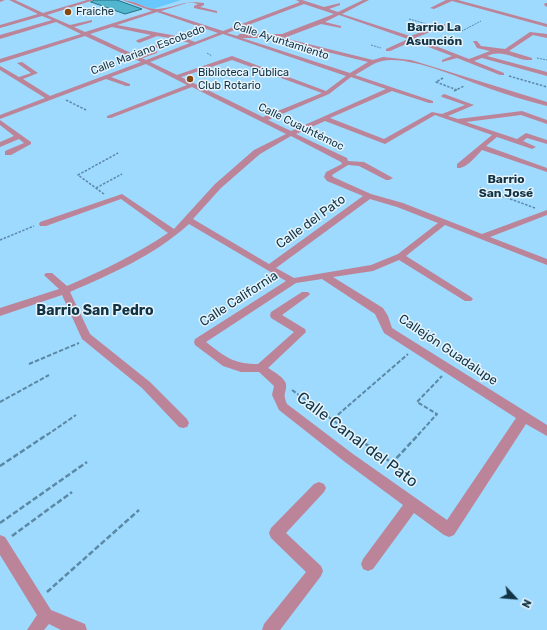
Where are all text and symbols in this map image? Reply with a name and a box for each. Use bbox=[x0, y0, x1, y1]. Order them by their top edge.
place label: Fraiche bbox=[76, 5, 114, 19]
marker: Fraiche bbox=[63, 7, 73, 17]
street label: Calle Ayuntamiento bbox=[231, 19, 331, 63]
district label: Barrio La Asunción bbox=[406, 21, 462, 49]
street label: Calle Mariano Escobedo bbox=[89, 22, 207, 78]
place label: Biblioteca Pública Club Rotario bbox=[198, 66, 289, 92]
marker: Biblioteca Pública Club Rotario bbox=[185, 74, 195, 84]
street label: Calle Cuauhtémoc bbox=[256, 101, 346, 153]
district label: Barrio San José bbox=[479, 173, 533, 201]
street label: Calle del Pato bbox=[273, 192, 349, 252]
street label: Calle California bbox=[197, 268, 281, 330]
district label: Barrio San Pedro bbox=[36, 303, 154, 319]
street label: Callejón Guadalupe bbox=[396, 311, 500, 389]
street label: Calle Canal del Pato bbox=[293, 388, 421, 492]
north arrow bbox=[495, 578, 535, 618]
text: N bbox=[519, 597, 534, 610]

